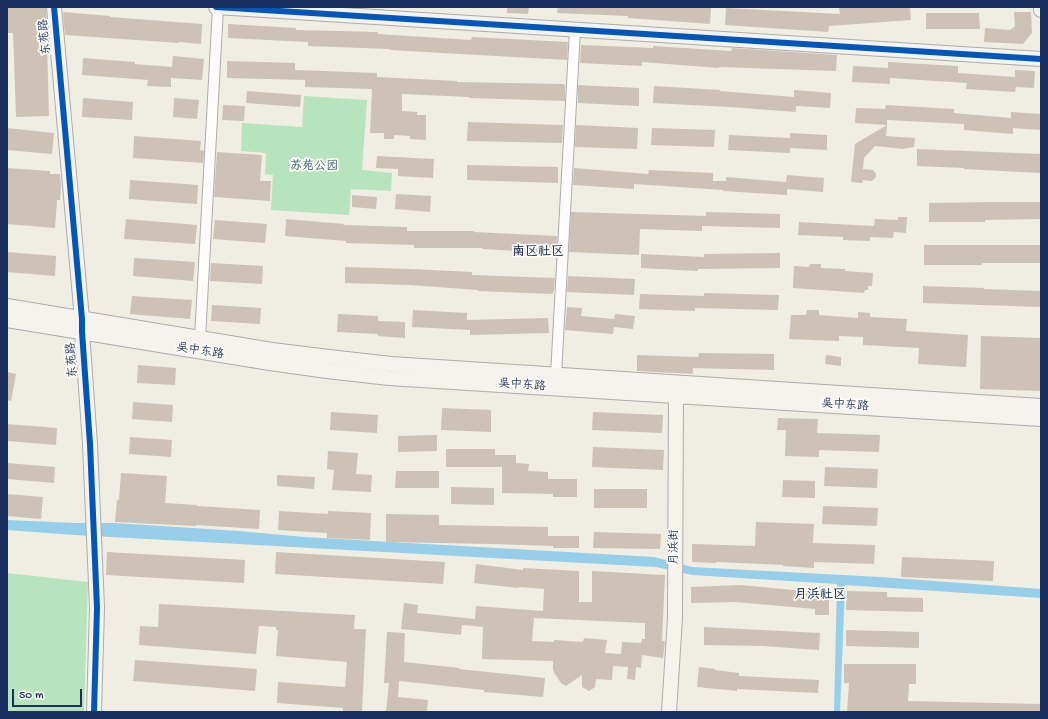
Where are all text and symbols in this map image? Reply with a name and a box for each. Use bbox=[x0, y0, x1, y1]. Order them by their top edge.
street label: 东苑路 bbox=[37, 18, 55, 56]
park label: 苏苑公园 bbox=[290, 160, 338, 174]
district label: 南区社区 bbox=[512, 245, 564, 261]
street label: 吴中东路 bbox=[175, 341, 225, 363]
street label: 东苑路 bbox=[65, 342, 81, 378]
street label: 吴中东路 bbox=[498, 377, 546, 395]
street label: 吴中东路 bbox=[821, 397, 869, 415]
street label: 月浜街 bbox=[668, 529, 682, 565]
district label: 月浜社区 bbox=[794, 588, 846, 604]
scale bar bbox=[14, 681, 84, 707]
text: 50 m bbox=[19, 689, 44, 703]

